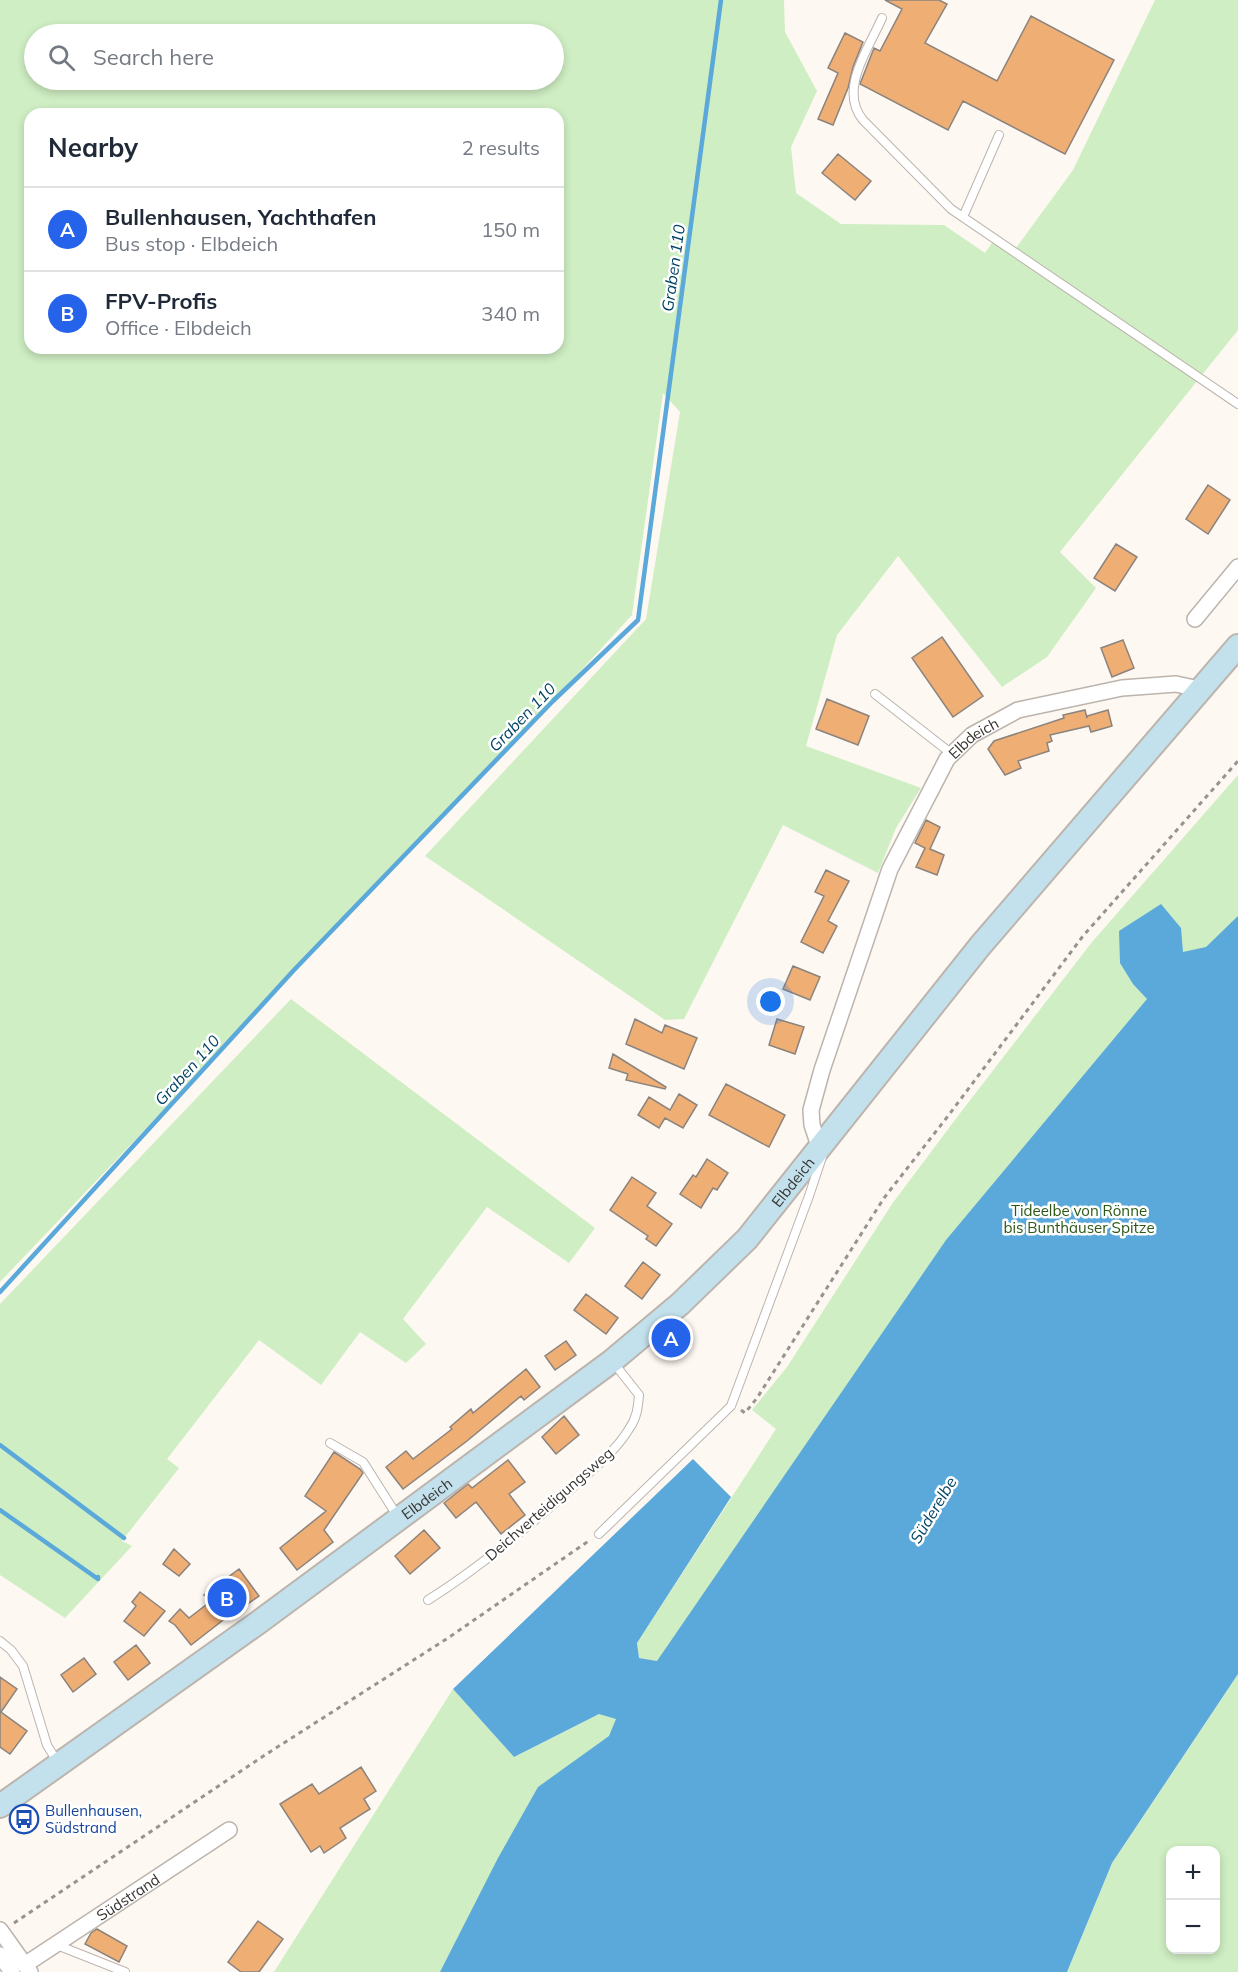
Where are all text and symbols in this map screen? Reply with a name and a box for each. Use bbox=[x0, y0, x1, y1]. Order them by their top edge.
search box bbox=[24, 24, 564, 90]
icon: search bbox=[45, 41, 78, 74]
text: Search here bbox=[93, 43, 214, 71]
text: Nearby bbox=[48, 131, 138, 164]
text: 2 results bbox=[462, 135, 540, 160]
text: Bullenhausen, Yachthafen bbox=[105, 203, 376, 231]
text: A bbox=[60, 217, 75, 242]
text: 150 m bbox=[481, 217, 540, 242]
water label: Graben 110 bbox=[657, 223, 689, 313]
text: Bus stop · Elbdeich bbox=[105, 231, 278, 256]
text: FPV-Profis bbox=[105, 287, 217, 315]
text: B bbox=[61, 301, 74, 326]
text: 340 m bbox=[481, 301, 540, 326]
text: Office · Elbdeich bbox=[105, 315, 252, 340]
water label: Graben 110 bbox=[484, 678, 560, 755]
street label: Elbdeich bbox=[944, 713, 1002, 762]
your location bbox=[756, 987, 785, 1016]
water label: Graben 110 bbox=[150, 1030, 224, 1109]
street label: Elbdeich bbox=[767, 1153, 818, 1210]
park label: Tideelbe von Rönne bis Bunthäuser Spitze bbox=[1003, 1201, 1155, 1237]
pin: A bbox=[652, 1316, 690, 1360]
street label: Deichverteidigungsweg bbox=[481, 1443, 617, 1565]
street label: Elbdeich bbox=[397, 1473, 456, 1523]
water label: Süderelbe bbox=[905, 1473, 961, 1547]
pin: B bbox=[208, 1576, 246, 1620]
place label: Bullenhausen, Südstrand bbox=[45, 1801, 142, 1837]
bus stop icon: Bullenhausen, Südstrand bbox=[8, 1803, 40, 1835]
map controls bbox=[1166, 1846, 1220, 1954]
button: + bbox=[1166, 1846, 1220, 1900]
street label: Südstrand bbox=[93, 1869, 163, 1925]
button: − bbox=[1166, 1900, 1220, 1954]

